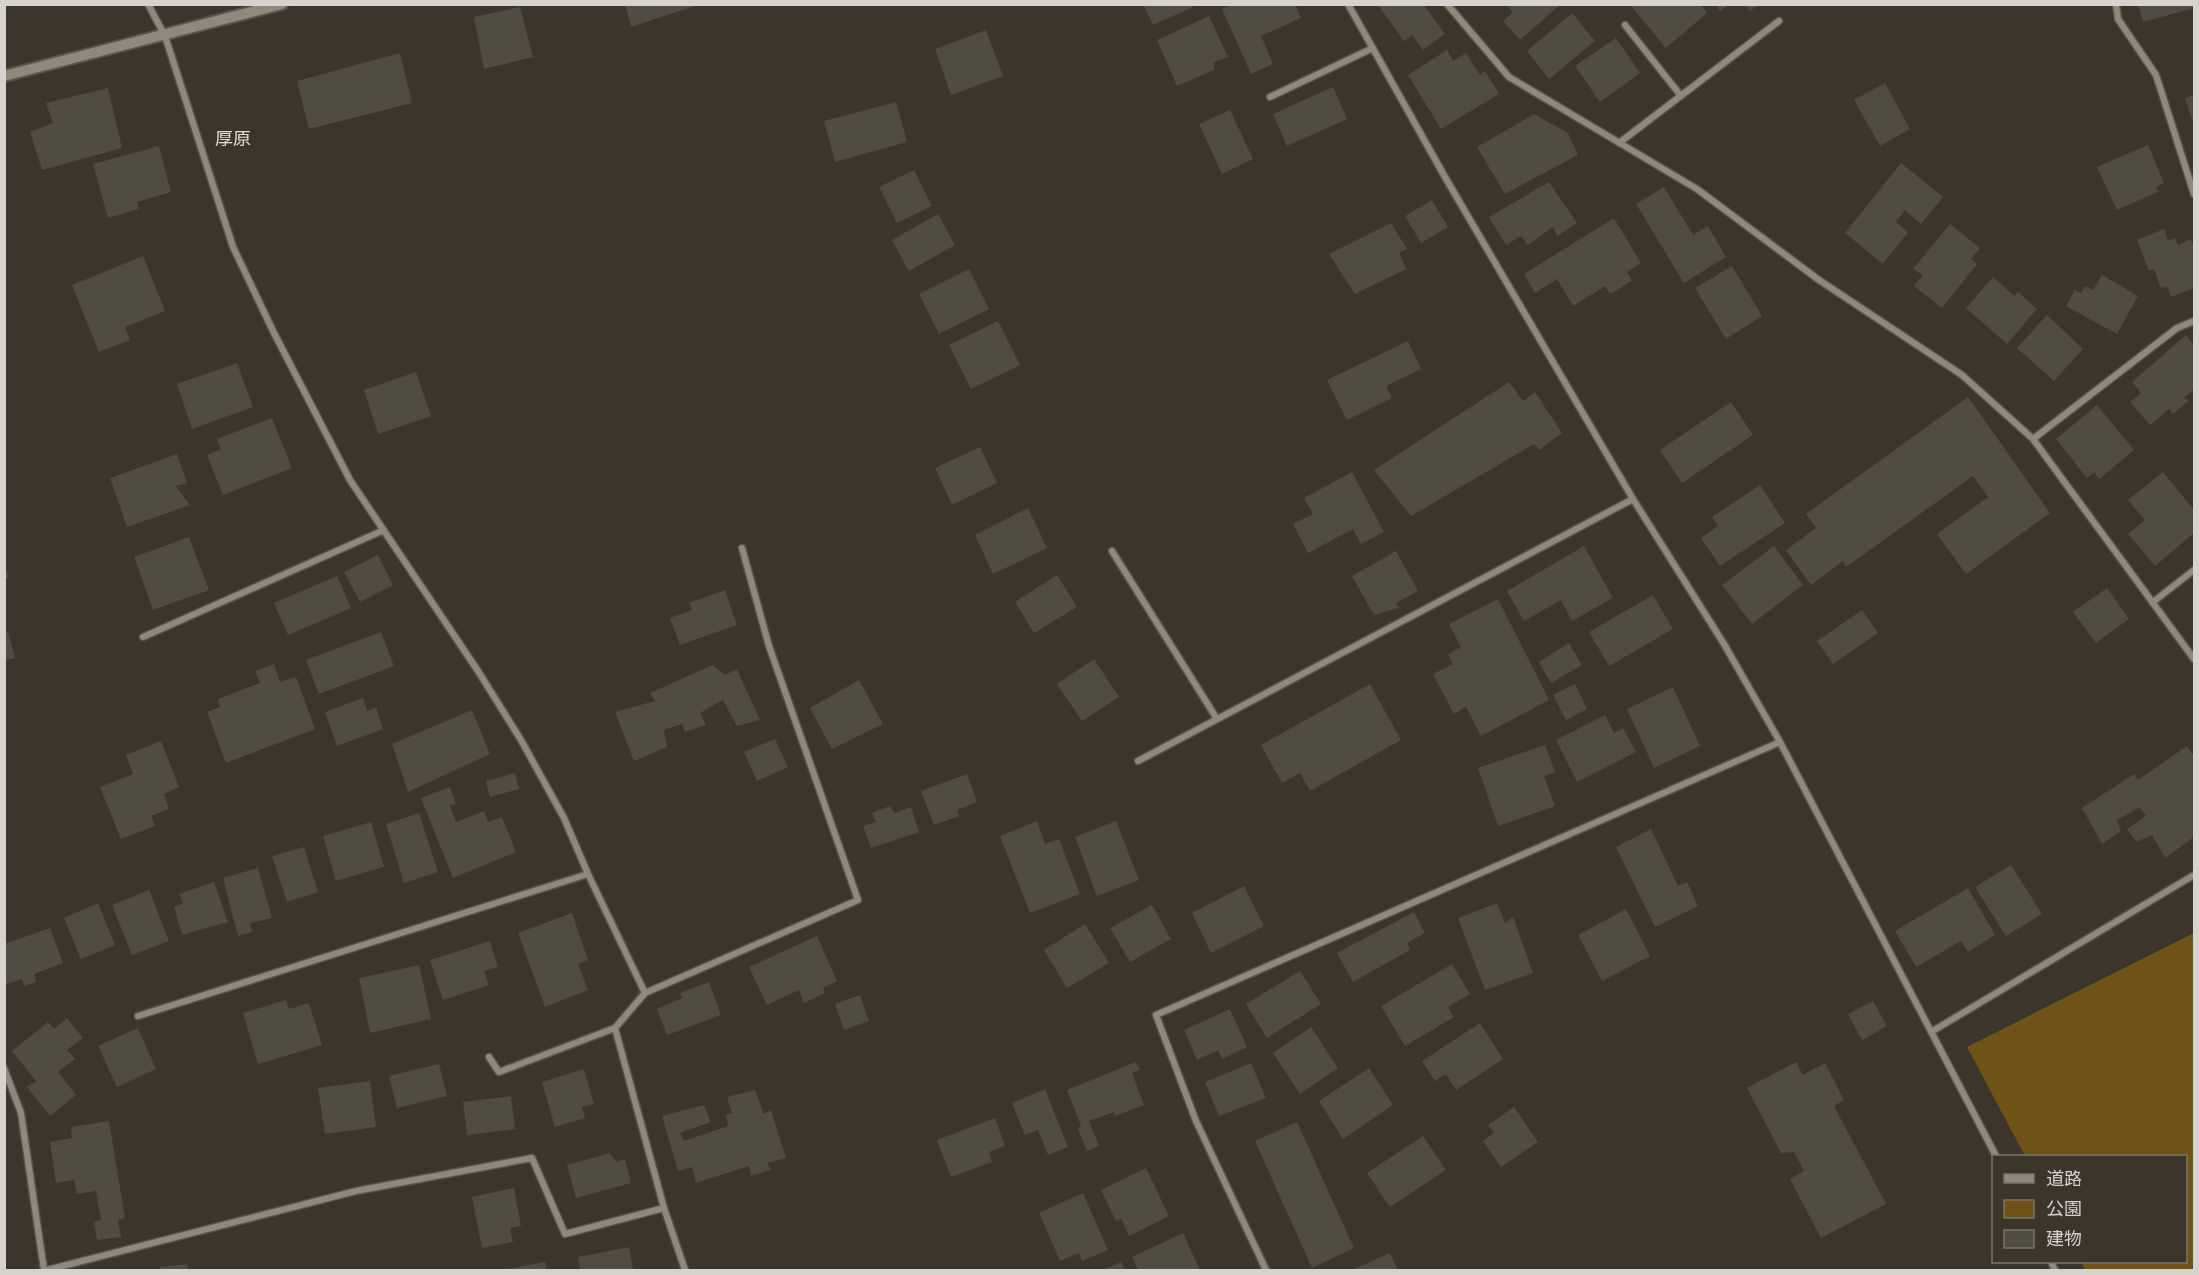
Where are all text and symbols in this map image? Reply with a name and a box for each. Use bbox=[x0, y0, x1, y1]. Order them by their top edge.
district label: 厚原 bbox=[215, 126, 251, 150]
legend bbox=[1992, 1155, 2187, 1263]
text: 道路 bbox=[2046, 1166, 2082, 1190]
text: 公園 bbox=[2046, 1196, 2082, 1220]
text: 建物 bbox=[2046, 1226, 2082, 1250]

